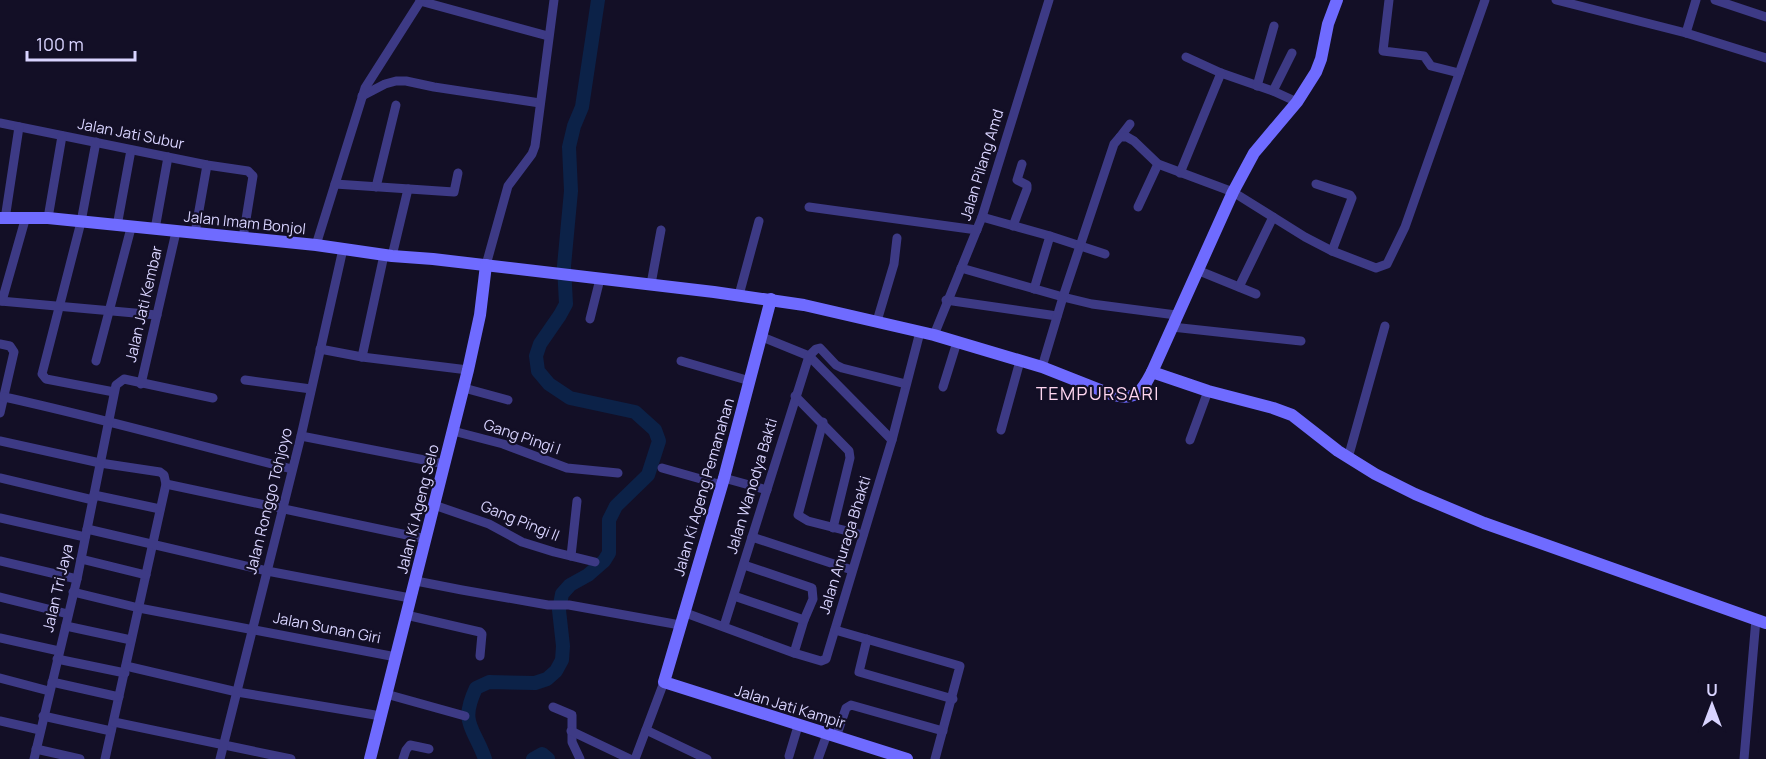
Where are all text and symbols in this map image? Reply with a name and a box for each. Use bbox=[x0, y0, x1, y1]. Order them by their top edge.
scale bar bbox=[27, 24, 135, 62]
text: 100 m bbox=[36, 32, 84, 56]
street label: Jalan Pilang Amd bbox=[955, 107, 1008, 223]
street label: Jalan Jati Subur bbox=[76, 113, 187, 154]
street label: Jalan Imam Bonjol bbox=[183, 206, 307, 239]
street label: Jalan Jati Kembar bbox=[120, 243, 167, 364]
district label: TEMPURSARI bbox=[1036, 381, 1160, 405]
street label: Jalan Ki Ageng Pemanahan bbox=[668, 395, 739, 578]
street label: Gang Pingi I bbox=[481, 414, 563, 459]
street label: Jalan Wanodya Bakti bbox=[721, 415, 782, 556]
street label: Jalan Ronggo Tohjoyo bbox=[240, 425, 297, 576]
street label: Jalan Ki Ageng Selo bbox=[391, 442, 444, 576]
street label: Jalan Anuraga Bhakti bbox=[814, 473, 876, 616]
street label: Gang Pingi II bbox=[478, 495, 563, 546]
street label: Jalan Tri Jaya bbox=[37, 542, 78, 634]
street label: Jalan Sunan Giri bbox=[271, 607, 383, 648]
north arrow bbox=[1682, 675, 1742, 735]
text: U bbox=[1706, 679, 1718, 701]
street label: Jalan Jati Kampir bbox=[732, 680, 849, 733]

